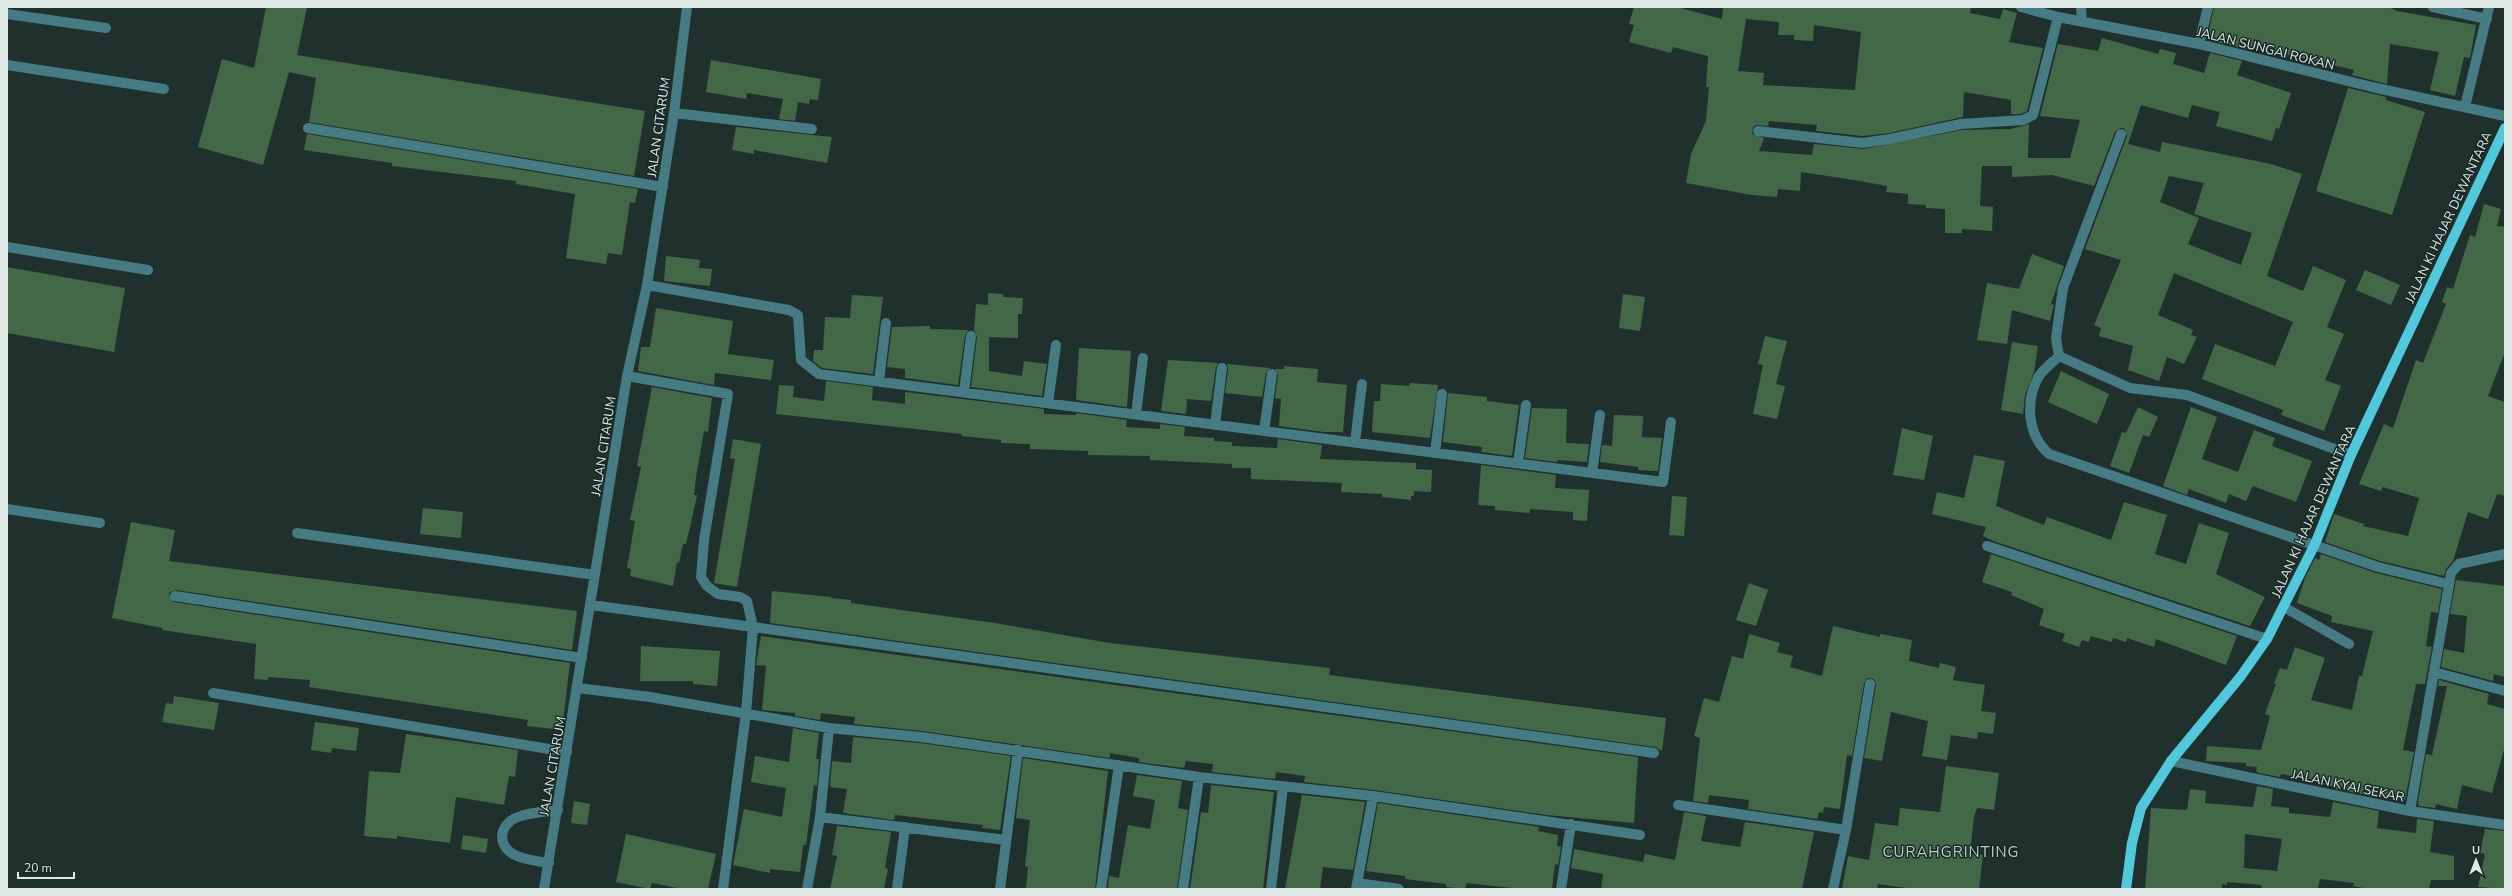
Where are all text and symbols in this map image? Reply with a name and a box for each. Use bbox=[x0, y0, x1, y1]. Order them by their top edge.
street label: JALAN SUNGAI ROKAN bbox=[2194, 23, 2336, 75]
street label: JALAN CITARUM bbox=[643, 76, 675, 179]
street label: JALAN KI HAJAR DEWANTARA bbox=[2401, 128, 2497, 307]
street label: JALAN CITARUM bbox=[587, 395, 621, 498]
street label: JALAN KI HAJAR DEWANTARA bbox=[2267, 422, 2360, 602]
street label: JALAN CITARUM bbox=[535, 715, 571, 818]
street label: JALAN KYAI SEKAR bbox=[2289, 765, 2406, 807]
north arrow bbox=[2456, 840, 2496, 880]
district label: CURAHGRINTING bbox=[1883, 842, 2019, 862]
text: U bbox=[2472, 843, 2480, 858]
scale bar bbox=[18, 854, 74, 880]
text: 20 m bbox=[24, 860, 52, 876]

